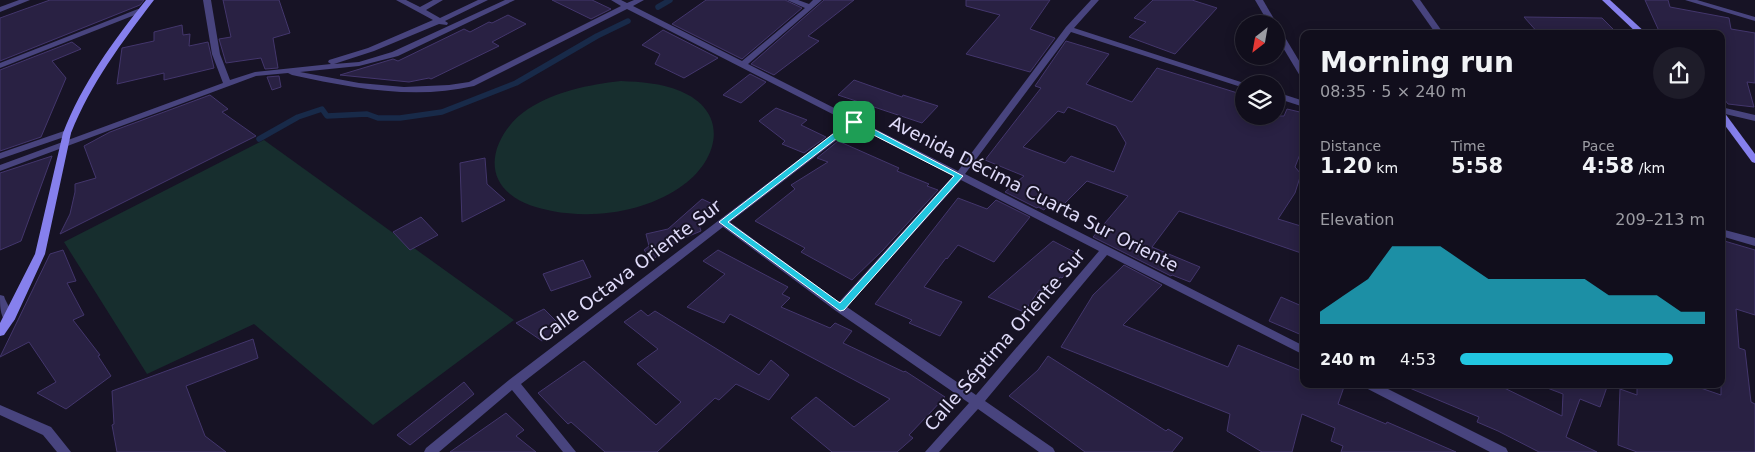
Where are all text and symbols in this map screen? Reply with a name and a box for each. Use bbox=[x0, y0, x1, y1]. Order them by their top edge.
north arrow bbox=[1235, 15, 1285, 65]
map controls bbox=[1235, 15, 1285, 125]
text: Morning run bbox=[1320, 46, 1514, 79]
button: share bbox=[1653, 47, 1705, 99]
button: layers bbox=[1235, 75, 1285, 125]
text: 08:35 · 5 × 240 m bbox=[1320, 82, 1466, 101]
pin bbox=[833, 101, 875, 143]
icon: arrive bbox=[840, 108, 868, 136]
street label: Avenida Décima Cuarta Sur Oriente bbox=[886, 111, 1182, 276]
text: Distance bbox=[1320, 138, 1381, 154]
text: Time bbox=[1451, 138, 1485, 154]
text: Pace bbox=[1582, 138, 1615, 154]
text: 1.20 bbox=[1320, 154, 1372, 178]
text: 5:58 bbox=[1451, 154, 1503, 178]
text: 4:58 bbox=[1582, 154, 1634, 178]
text: km bbox=[1372, 160, 1398, 176]
text: /km bbox=[1634, 160, 1665, 176]
street label: Calle Octava Oriente Sur bbox=[534, 195, 726, 346]
text: Elevation bbox=[1320, 210, 1394, 229]
text: 209–213 m bbox=[1615, 210, 1705, 229]
street label: Calle Séptima Oriente Sur bbox=[920, 244, 1090, 435]
text: 240 m bbox=[1320, 350, 1376, 369]
text: 4:53 bbox=[1400, 350, 1436, 369]

